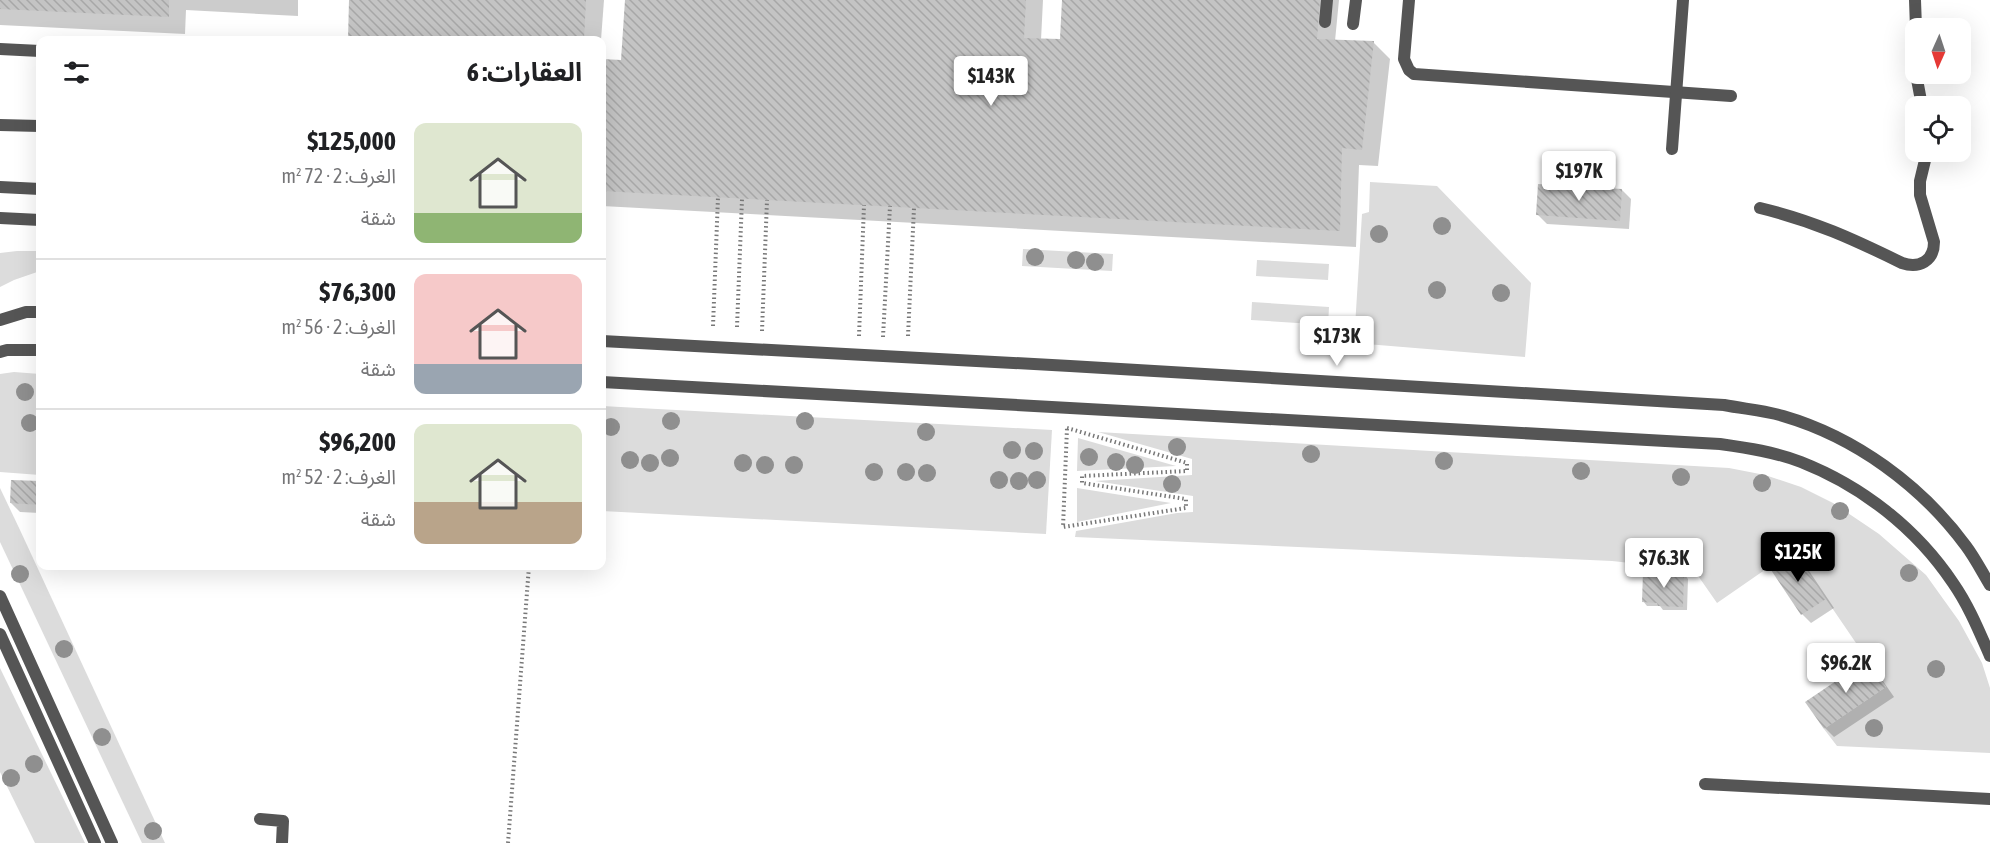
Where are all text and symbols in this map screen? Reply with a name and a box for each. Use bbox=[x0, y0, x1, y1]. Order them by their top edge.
north arrow bbox=[1905, 18, 1971, 84]
map controls bbox=[1905, 18, 1971, 162]
icon: filters bbox=[60, 56, 93, 89]
pin: $143K bbox=[949, 56, 1033, 107]
text: العقارات: 6 bbox=[467, 57, 582, 87]
text: $143K bbox=[968, 64, 1014, 87]
button: locate bbox=[1905, 96, 1971, 162]
text: $125,000 bbox=[307, 126, 396, 156]
icon: home bbox=[462, 147, 534, 219]
pin: $197K bbox=[1537, 151, 1621, 202]
text: $197K bbox=[1556, 159, 1602, 182]
text: الغرف: 2 · 72 m² bbox=[282, 164, 396, 187]
text: شقة bbox=[361, 206, 396, 229]
text: $76,300 bbox=[319, 277, 396, 307]
icon: home bbox=[462, 298, 534, 370]
text: الغرف: 2 · 56 m² bbox=[282, 315, 396, 338]
pin: $173K bbox=[1295, 316, 1379, 367]
text: $173K bbox=[1314, 324, 1360, 347]
text: شقة bbox=[361, 357, 396, 380]
text: $96,200 bbox=[319, 427, 396, 457]
icon: home bbox=[462, 448, 534, 520]
text: الغرف: 2 · 52 m² bbox=[282, 465, 396, 488]
text: شقة bbox=[361, 507, 396, 530]
pin: $125K bbox=[1756, 532, 1840, 583]
pin: $76.3K bbox=[1615, 538, 1713, 589]
text: $125K bbox=[1775, 540, 1821, 563]
text: $76.3K bbox=[1639, 546, 1689, 569]
pin: $96.2K bbox=[1797, 643, 1895, 694]
text: $96.2K bbox=[1821, 651, 1871, 674]

